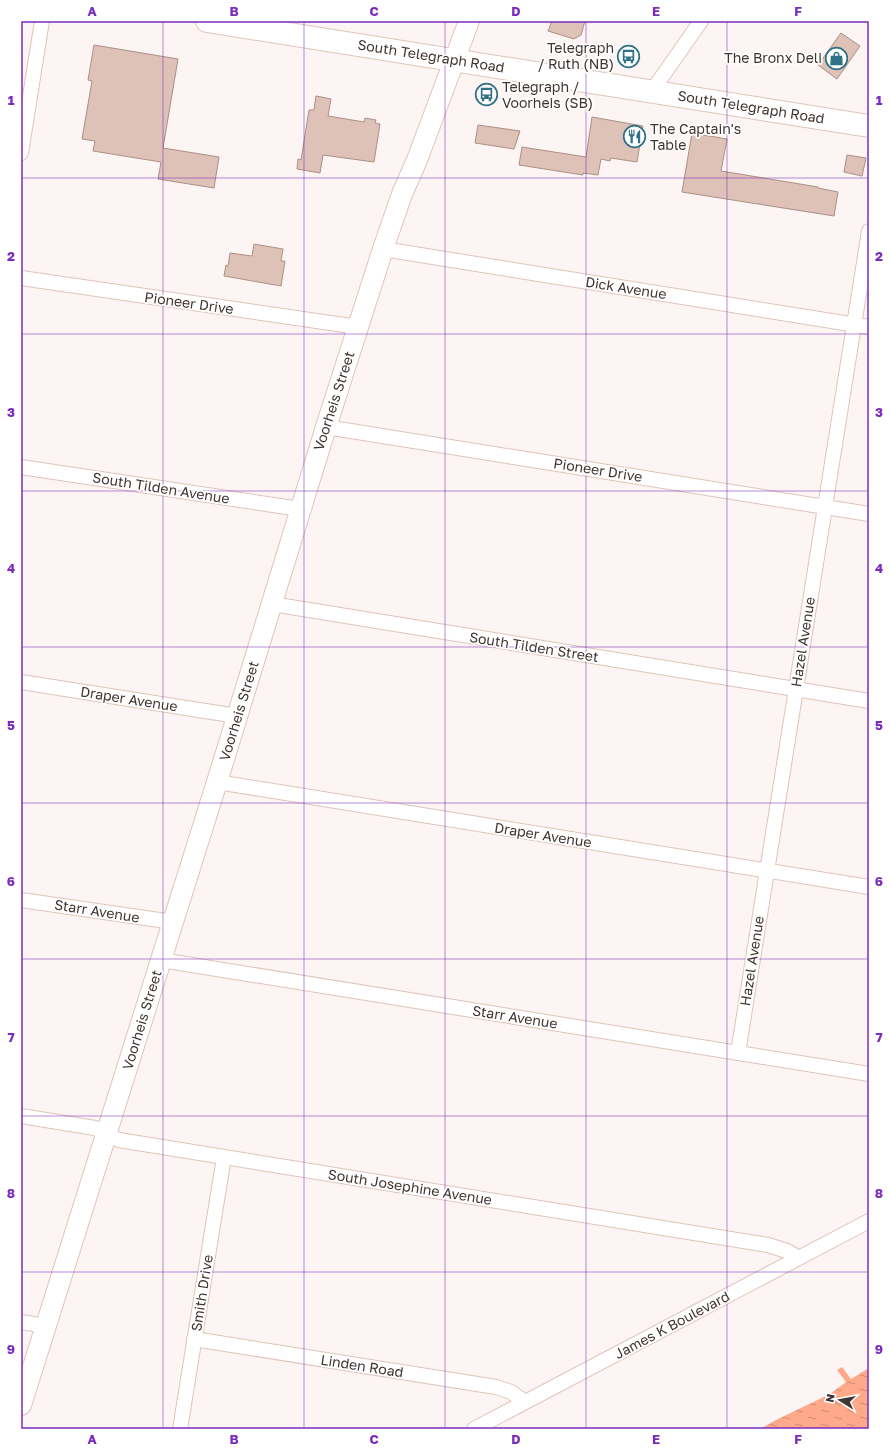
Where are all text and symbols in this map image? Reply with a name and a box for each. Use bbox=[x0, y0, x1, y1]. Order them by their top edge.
text: A bbox=[87, 3, 97, 19]
text: B bbox=[229, 3, 239, 19]
text: C bbox=[369, 3, 379, 19]
text: D bbox=[511, 3, 521, 19]
text: E bbox=[652, 3, 660, 19]
text: F bbox=[794, 3, 802, 19]
street label: South Telegraph Road bbox=[356, 36, 506, 76]
place label: Telegraph / Ruth (NB) bbox=[538, 39, 614, 72]
bus stop icon: Telegraph / Ruth (NB) bbox=[616, 43, 642, 69]
shop icon: The Bronx Deli bbox=[824, 45, 850, 71]
place label: The Bronx Deli bbox=[724, 49, 822, 66]
place label: Telegraph / Voorheis (SB) bbox=[502, 78, 593, 111]
bus stop icon: Telegraph / Voorheis (SB) bbox=[474, 82, 500, 108]
street label: South Telegraph Road bbox=[676, 87, 826, 127]
text: 1 bbox=[8, 92, 15, 108]
text: 1 bbox=[876, 92, 883, 108]
place label: The Captain's Table bbox=[650, 120, 741, 153]
restaurant icon: The Captain's Table bbox=[621, 124, 647, 150]
text: 2 bbox=[7, 248, 15, 264]
text: 2 bbox=[875, 248, 883, 264]
street label: Dick Avenue bbox=[584, 273, 668, 302]
street label: Pioneer Drive bbox=[143, 288, 235, 317]
street label: Voorheis Street bbox=[309, 349, 358, 453]
text: 3 bbox=[7, 404, 15, 420]
text: 3 bbox=[875, 404, 883, 420]
street label: Pioneer Drive bbox=[552, 454, 644, 485]
street label: South Tilden Avenue bbox=[91, 468, 231, 507]
text: 4 bbox=[7, 560, 15, 576]
text: 4 bbox=[875, 560, 883, 576]
street label: Hazel Avenue bbox=[787, 596, 818, 688]
street label: South Tilden Street bbox=[468, 628, 600, 665]
street label: Voorheis Street bbox=[215, 659, 262, 763]
street label: Draper Avenue bbox=[79, 682, 179, 715]
text: 5 bbox=[7, 717, 15, 733]
text: 5 bbox=[875, 717, 883, 733]
street label: Draper Avenue bbox=[493, 818, 593, 851]
text: 6 bbox=[7, 873, 15, 889]
text: 6 bbox=[875, 873, 883, 889]
street label: Starr Avenue bbox=[53, 895, 141, 926]
street label: Hazel Avenue bbox=[736, 915, 767, 1007]
street label: Voorheis Street bbox=[118, 968, 165, 1072]
street label: Starr Avenue bbox=[471, 1001, 559, 1032]
text: 7 bbox=[7, 1029, 15, 1045]
text: 7 bbox=[875, 1029, 883, 1045]
street label: South Josephine Avenue bbox=[327, 1165, 493, 1208]
text: 8 bbox=[7, 1185, 15, 1201]
text: 8 bbox=[875, 1185, 883, 1201]
street label: Smith Drive bbox=[187, 1253, 216, 1333]
street label: James K Boulevard bbox=[611, 1287, 732, 1362]
text: 9 bbox=[7, 1341, 15, 1357]
text: 9 bbox=[875, 1341, 883, 1357]
street label: Linden Road bbox=[320, 1351, 405, 1380]
north arrow bbox=[820, 1380, 860, 1420]
text: N bbox=[823, 1393, 837, 1403]
text: A bbox=[87, 1431, 97, 1447]
text: B bbox=[229, 1431, 239, 1447]
text: C bbox=[369, 1431, 379, 1447]
text: D bbox=[511, 1431, 521, 1447]
text: E bbox=[652, 1431, 660, 1447]
text: F bbox=[794, 1431, 802, 1447]

